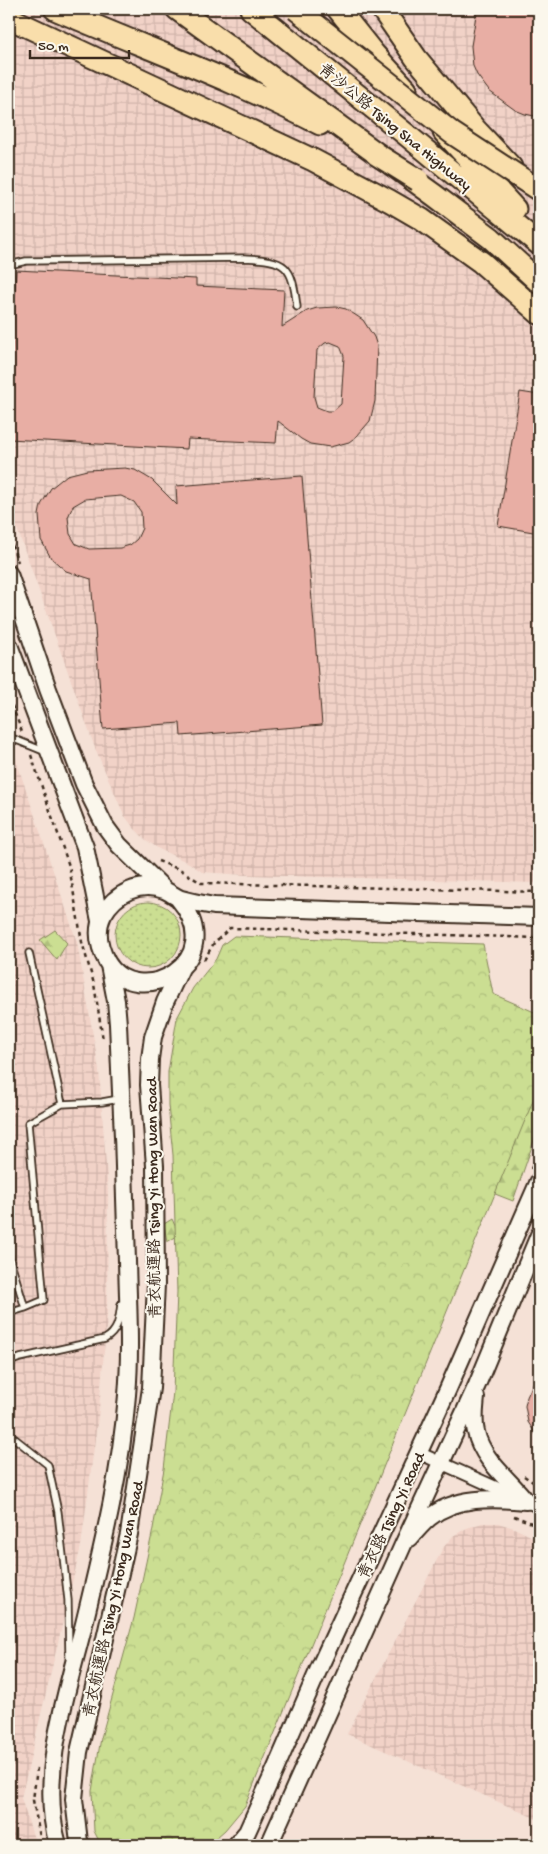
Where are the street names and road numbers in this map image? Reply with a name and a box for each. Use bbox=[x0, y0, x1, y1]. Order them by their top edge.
street label: 青沙公路 Tsing Sha Highway bbox=[313, 59, 476, 197]
street label: 青衣航運路 Tsing Yi Hong Wan Road bbox=[142, 1076, 167, 1319]
street label: 青衣路 Tsing Yi Road bbox=[354, 1448, 432, 1583]
street label: 青衣航運路 Tsing Yi Hong Wan Road bbox=[79, 1478, 150, 1720]

